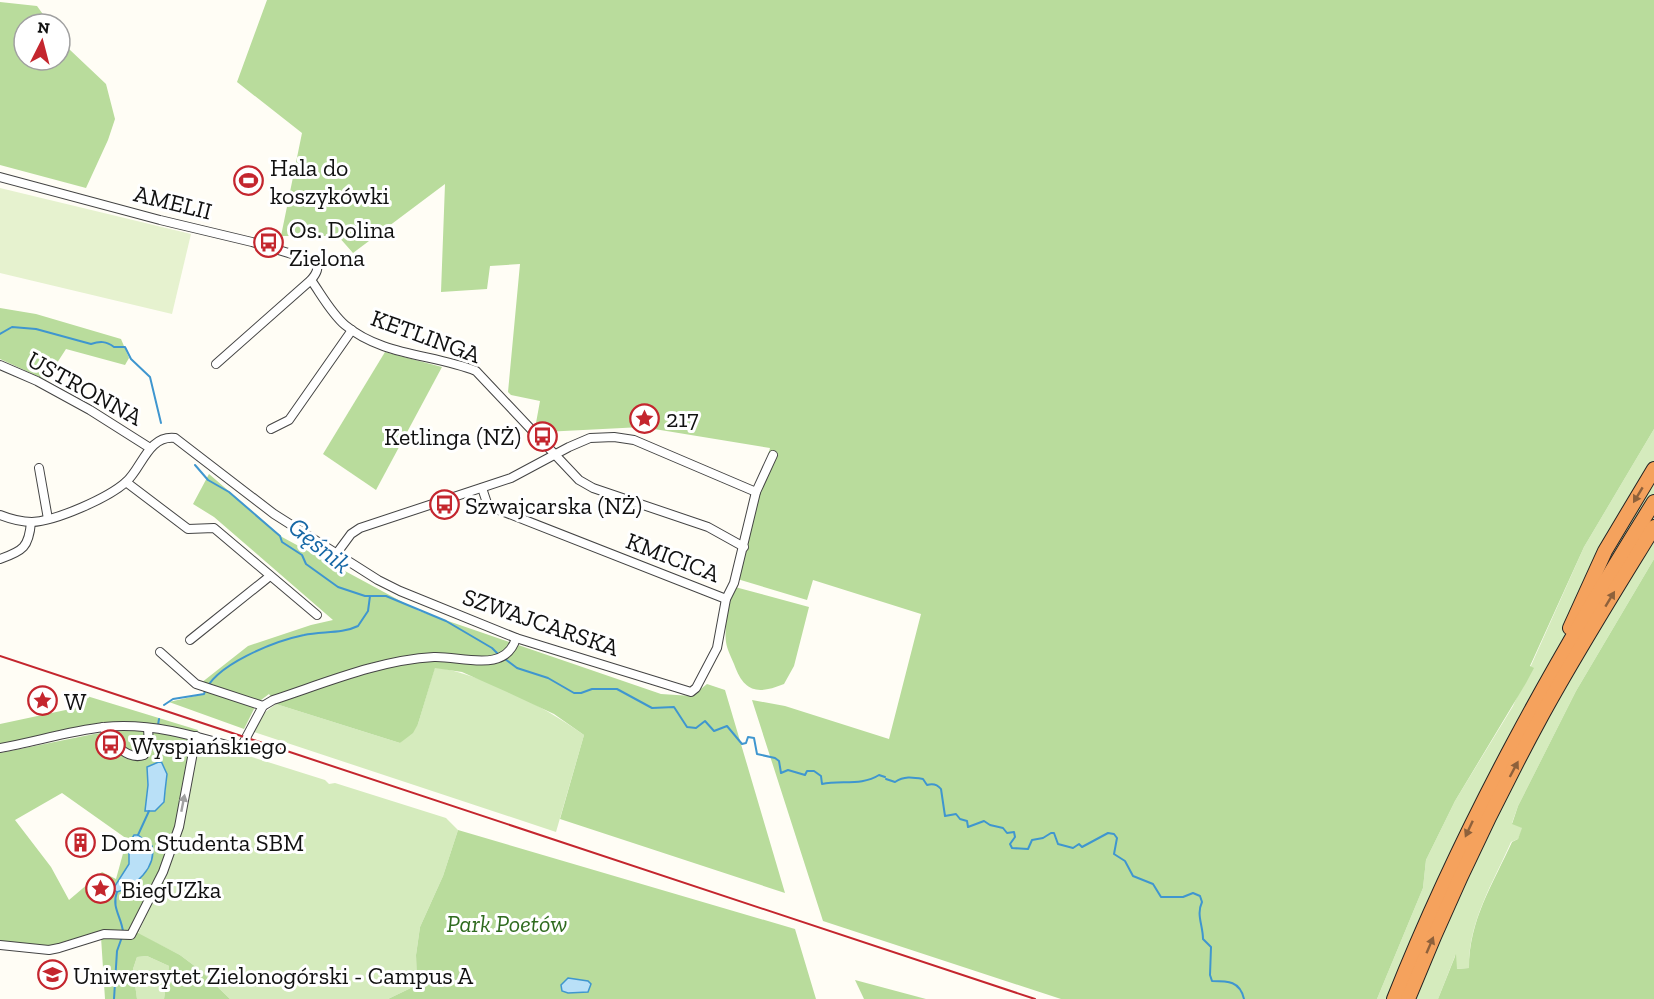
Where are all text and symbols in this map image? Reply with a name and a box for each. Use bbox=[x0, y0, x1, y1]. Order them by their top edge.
north arrow bbox=[12, 12, 72, 72]
text: N bbox=[36, 17, 51, 38]
place label: Hala do koszykówki bbox=[270, 153, 390, 210]
sports icon: Hala do koszykówki bbox=[233, 165, 265, 197]
street label: AMELII bbox=[131, 178, 215, 226]
place label: Os. Dolina Zielona bbox=[289, 215, 396, 272]
bus stop icon: Os. Dolina Zielona bbox=[252, 227, 284, 259]
street label: KETLINGA bbox=[367, 303, 485, 369]
street label: USTRONNA bbox=[22, 344, 148, 432]
place icon: 217 bbox=[629, 402, 661, 434]
place label: 217 bbox=[666, 404, 699, 433]
bus stop icon: Ketlinga (NŻ) bbox=[526, 420, 558, 452]
place label: Ketlinga (NŻ) bbox=[384, 422, 521, 451]
one-way arrow bbox=[1632, 487, 1643, 503]
bus stop icon: Szwajcarska (NŻ) bbox=[428, 489, 460, 521]
place label: Szwajcarska (NŻ) bbox=[465, 491, 642, 520]
water label: Gęśnik bbox=[282, 510, 358, 580]
street label: KMICICA bbox=[622, 526, 724, 588]
street label: SZWAJCARSKA bbox=[459, 582, 623, 662]
one-way arrow bbox=[1605, 591, 1616, 607]
place icon: W bbox=[27, 685, 59, 717]
place label: W bbox=[64, 687, 87, 716]
bus stop icon: Wyspiańskiego bbox=[94, 729, 126, 761]
place label: Wyspiańskiego bbox=[131, 731, 287, 760]
one-way arrow bbox=[1509, 760, 1519, 777]
one-way arrow bbox=[179, 793, 188, 812]
one-way arrow bbox=[1464, 821, 1473, 838]
building icon: Dom Studenta SBM bbox=[64, 826, 96, 858]
place label: Dom Studenta SBM bbox=[101, 828, 304, 857]
place icon: BiegUZka bbox=[84, 873, 116, 905]
place label: BiegUZka bbox=[121, 875, 222, 904]
park label: Park Poetów bbox=[447, 909, 567, 938]
one-way arrow bbox=[1425, 935, 1435, 953]
school or university icon: Uniwersytet Zielonogórski - Campus A bbox=[36, 959, 68, 991]
place label: Uniwersytet Zielonogórski - Campus A bbox=[73, 961, 473, 990]

